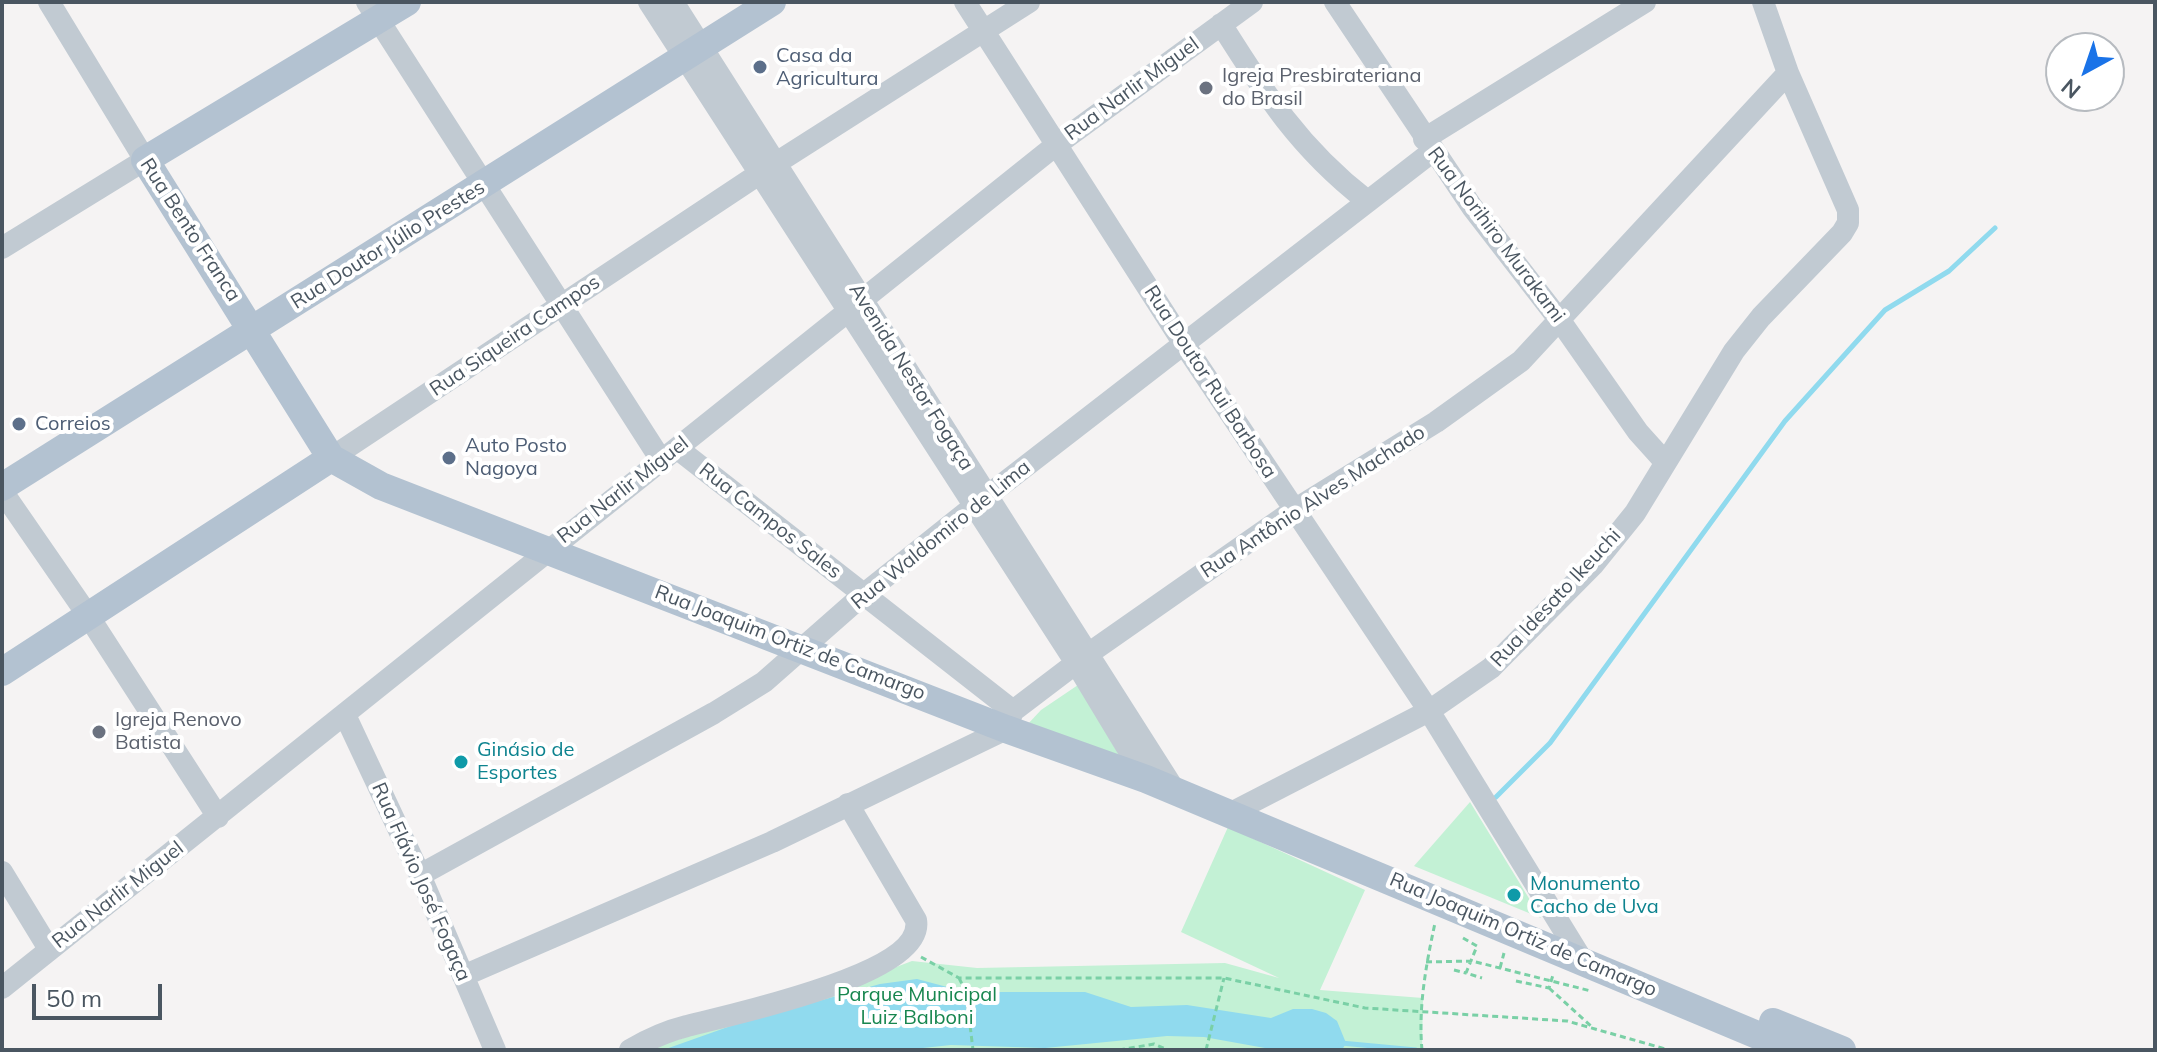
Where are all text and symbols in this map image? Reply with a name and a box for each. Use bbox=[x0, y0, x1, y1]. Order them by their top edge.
street label: Rua Narlir Miguel bbox=[1060, 32, 1204, 146]
north arrow bbox=[2045, 32, 2125, 112]
place label: Casa da Agricultura bbox=[776, 44, 879, 91]
marker: Casa da Agricultura bbox=[751, 58, 769, 76]
place label: Igreja Presbirateriana do Brasil bbox=[1222, 64, 1421, 111]
text: N bbox=[2055, 73, 2086, 105]
marker: Igreja Presbirateriana do Brasil bbox=[1197, 79, 1215, 97]
street label: Rua Norihiro Murakami bbox=[1422, 142, 1570, 328]
street label: Rua Bento Franca bbox=[135, 154, 245, 306]
street label: Rua Doutor Júlio Prestes bbox=[287, 175, 489, 315]
street label: Rua Siqueira Campos bbox=[426, 270, 604, 402]
street label: Avenida Nestor Fogaça bbox=[844, 279, 978, 475]
street label: Rua Doutor Rui Barbosa bbox=[1139, 281, 1281, 483]
place label: Correios bbox=[35, 412, 111, 436]
marker: Correios bbox=[10, 415, 28, 433]
street label: Rua Antônio Alves Machado bbox=[1196, 420, 1430, 584]
street label: Rua Narlir Miguel bbox=[553, 431, 693, 549]
place label: Auto Posto Nagoya bbox=[465, 434, 567, 481]
marker: Auto Posto Nagoya bbox=[440, 449, 458, 467]
street label: Rua Waldomiro de Lima bbox=[847, 455, 1035, 615]
street label: Rua Campos Sales bbox=[694, 458, 846, 584]
street label: Rua Idesato Ikeuchi bbox=[1486, 524, 1626, 672]
street label: Rua Joaquim Ortiz de Camargo bbox=[651, 580, 929, 706]
place label: Igreja Renovo Batista bbox=[115, 708, 242, 755]
marker: Igreja Renovo Batista bbox=[90, 723, 108, 741]
place label: Ginásio de Esportes bbox=[477, 738, 574, 785]
marker: Ginásio de Esportes bbox=[452, 753, 470, 771]
street label: Rua Flávio José Fogaça bbox=[366, 779, 476, 985]
street label: Rua Narlir Miguel bbox=[48, 836, 188, 954]
street label: Rua Joaquim Ortiz de Camargo bbox=[1386, 868, 1660, 1002]
place label: Monumento Cacho de Uva bbox=[1530, 872, 1659, 919]
marker: Monumento Cacho de Uva bbox=[1505, 886, 1523, 904]
scale bar bbox=[36, 968, 166, 1018]
text: 50 m bbox=[46, 983, 102, 1013]
park label: Parque Municipal Luiz Balboni bbox=[837, 983, 997, 1030]

